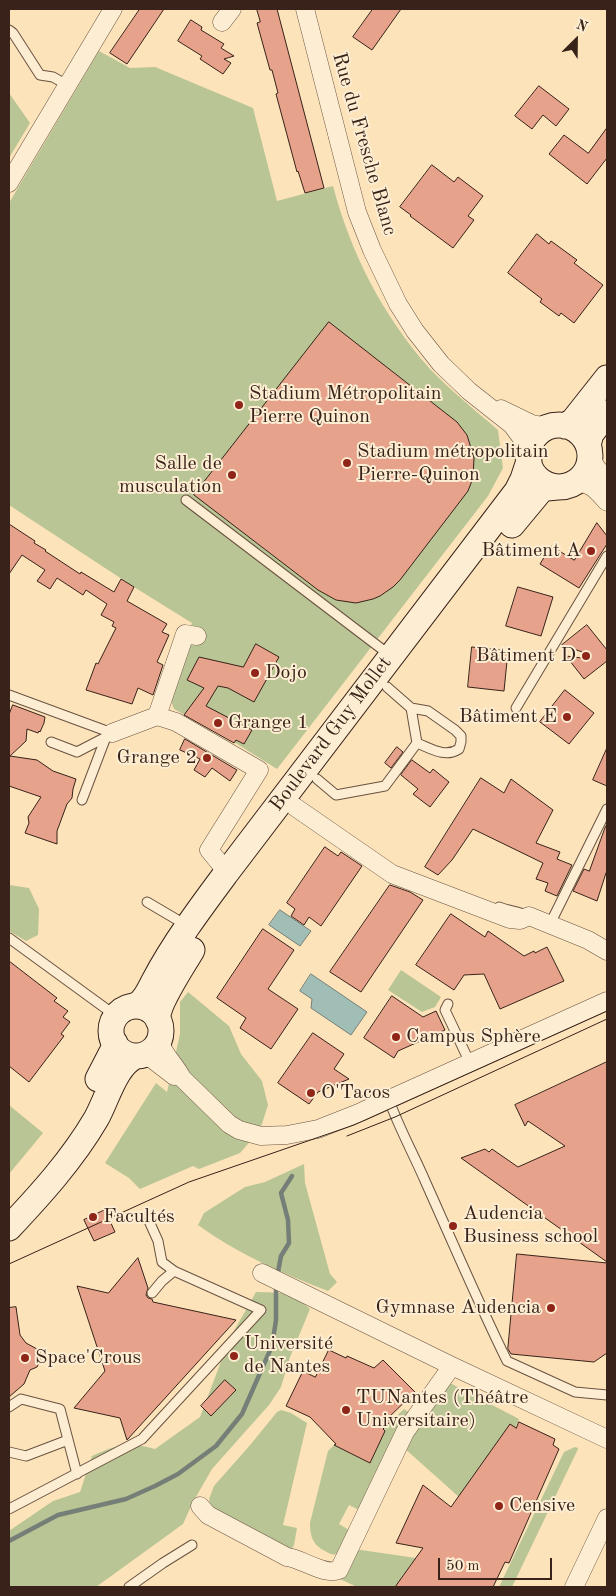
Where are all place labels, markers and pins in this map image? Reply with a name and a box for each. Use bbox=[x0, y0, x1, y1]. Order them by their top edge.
place label: Stadium Métropolitain Pierre Quinon bbox=[249, 382, 442, 429]
marker: Stadium Métropolitain Pierre Quinon bbox=[233, 399, 245, 411]
place label: Stadium métropolitain Pierre-Quinon bbox=[357, 440, 549, 487]
place label: Salle de musculation bbox=[119, 452, 222, 499]
marker: Stadium métropolitain Pierre-Quinon bbox=[341, 457, 353, 469]
marker: Salle de musculation bbox=[226, 469, 238, 481]
place label: Bâtiment A bbox=[481, 539, 581, 563]
marker: Bâtiment A bbox=[585, 545, 597, 557]
place label: Bâtiment D bbox=[476, 644, 576, 668]
marker: Bâtiment D bbox=[580, 650, 592, 662]
place label: Dojo bbox=[265, 661, 307, 685]
marker: Dojo bbox=[249, 667, 261, 679]
place label: Bâtiment E bbox=[459, 705, 557, 729]
place label: Grange 1 bbox=[228, 711, 308, 735]
marker: Bâtiment E bbox=[561, 711, 573, 723]
marker: Grange 1 bbox=[212, 717, 224, 729]
place label: Grange 2 bbox=[117, 746, 197, 770]
marker: Grange 2 bbox=[201, 752, 213, 764]
place label: Campus Sphère bbox=[406, 1025, 541, 1049]
marker: Campus Sphère bbox=[390, 1031, 402, 1043]
place label: O'Tacos bbox=[321, 1081, 390, 1105]
marker: O'Tacos bbox=[305, 1087, 317, 1099]
place label: Audencia Business school bbox=[463, 1202, 598, 1249]
place label: Facultés bbox=[103, 1205, 175, 1229]
marker: Facultés bbox=[87, 1211, 99, 1223]
marker: Audencia Business school bbox=[447, 1220, 459, 1232]
place label: Gymnase Audencia bbox=[376, 1296, 541, 1320]
marker: Gymnase Audencia bbox=[545, 1302, 557, 1314]
place label: Université de Nantes bbox=[244, 1332, 333, 1379]
place label: Space'Crous bbox=[35, 1346, 141, 1370]
marker: Université de Nantes bbox=[228, 1350, 240, 1362]
marker: Space'Crous bbox=[19, 1352, 31, 1364]
place label: TUNantes (Théâtre Universitaire) bbox=[356, 1386, 528, 1433]
marker: TUNantes (Théâtre Universitaire) bbox=[340, 1404, 352, 1416]
place label: Censive bbox=[509, 1494, 575, 1518]
marker: Censive bbox=[493, 1500, 505, 1512]

